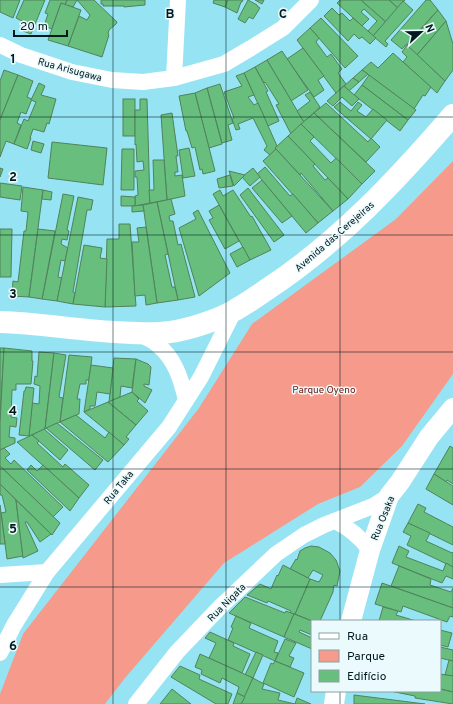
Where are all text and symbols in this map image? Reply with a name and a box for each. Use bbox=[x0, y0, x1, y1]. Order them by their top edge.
text: B bbox=[166, 7, 175, 23]
text: C bbox=[279, 7, 287, 23]
scale bar bbox=[14, 12, 67, 38]
north arrow bbox=[401, 12, 441, 52]
text: 20 m bbox=[20, 19, 48, 35]
text: N bbox=[421, 22, 437, 35]
text: 1 bbox=[10, 52, 16, 68]
street label: Rua Arisugawa bbox=[36, 56, 103, 85]
text: 2 bbox=[9, 170, 17, 186]
street label: Avenida das Cerejeiras bbox=[292, 199, 378, 275]
text: 3 bbox=[9, 287, 17, 303]
park label: Parque Oyeno bbox=[292, 384, 356, 397]
text: 4 bbox=[9, 404, 17, 420]
street label: Rua Taka bbox=[101, 468, 137, 508]
street label: Rua Osaka bbox=[369, 494, 398, 543]
text: 5 bbox=[9, 522, 17, 538]
street label: Rua Nigata bbox=[205, 581, 249, 625]
legend bbox=[311, 620, 441, 692]
text: Rua bbox=[347, 629, 368, 645]
text: 6 bbox=[9, 639, 17, 655]
text: Parque bbox=[347, 649, 385, 665]
text: Edifício bbox=[347, 669, 387, 685]

